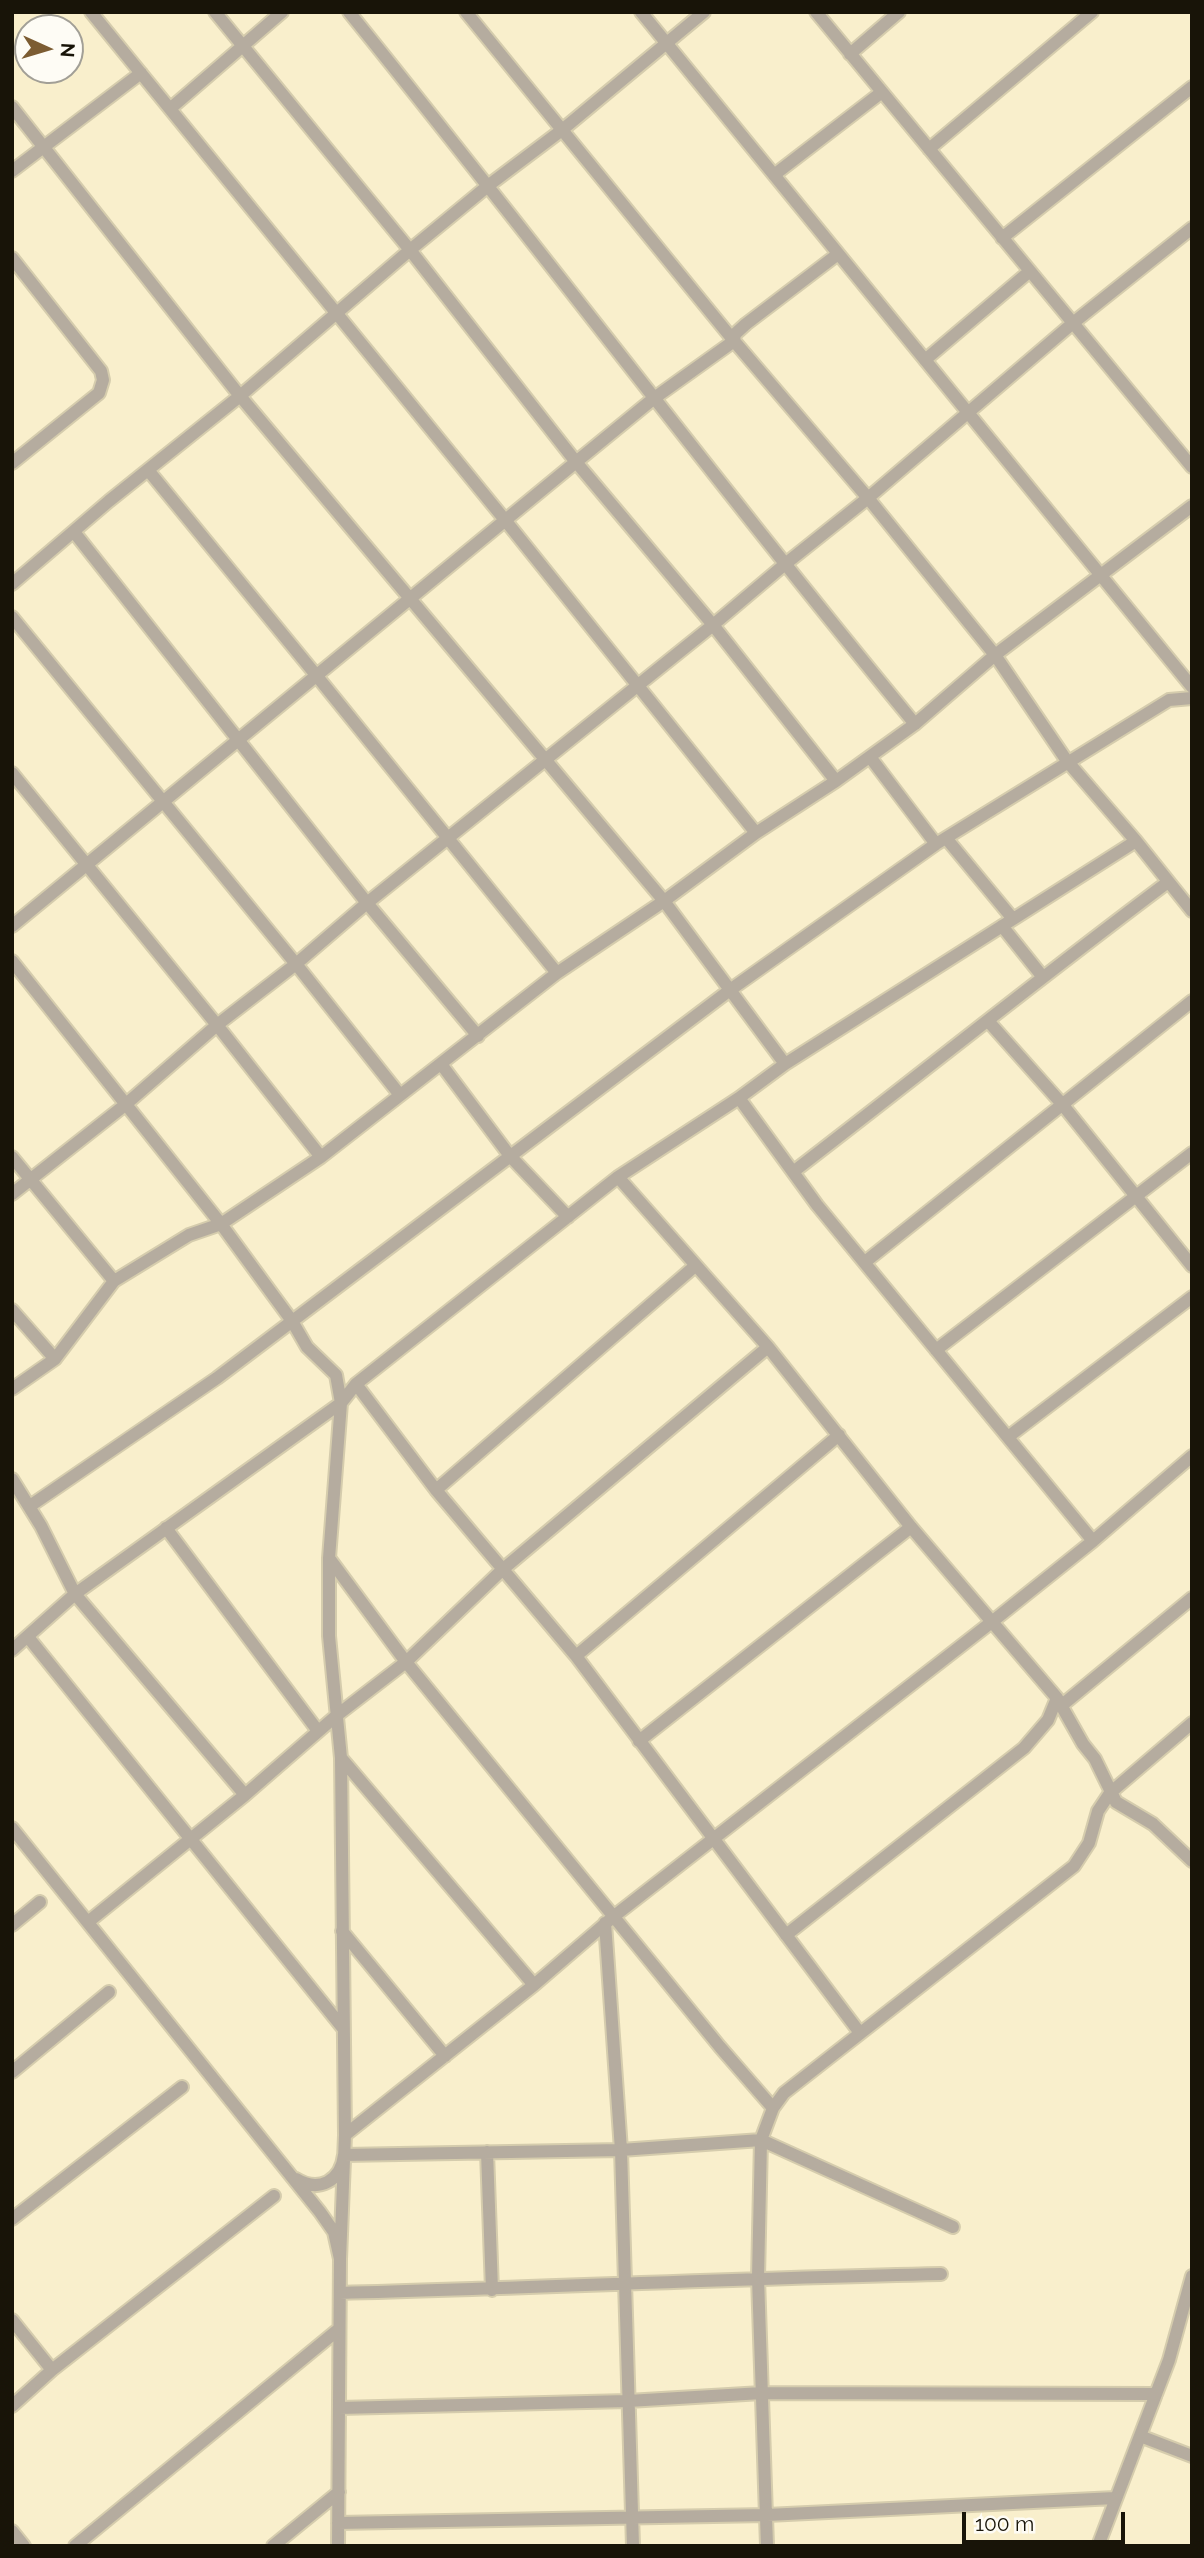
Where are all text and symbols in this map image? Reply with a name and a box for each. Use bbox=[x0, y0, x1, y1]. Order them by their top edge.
north arrow bbox=[14, 14, 84, 84]
text: N bbox=[56, 42, 79, 58]
scale bar bbox=[966, 2498, 1129, 2542]
text: 100 m bbox=[975, 2511, 1034, 2536]

